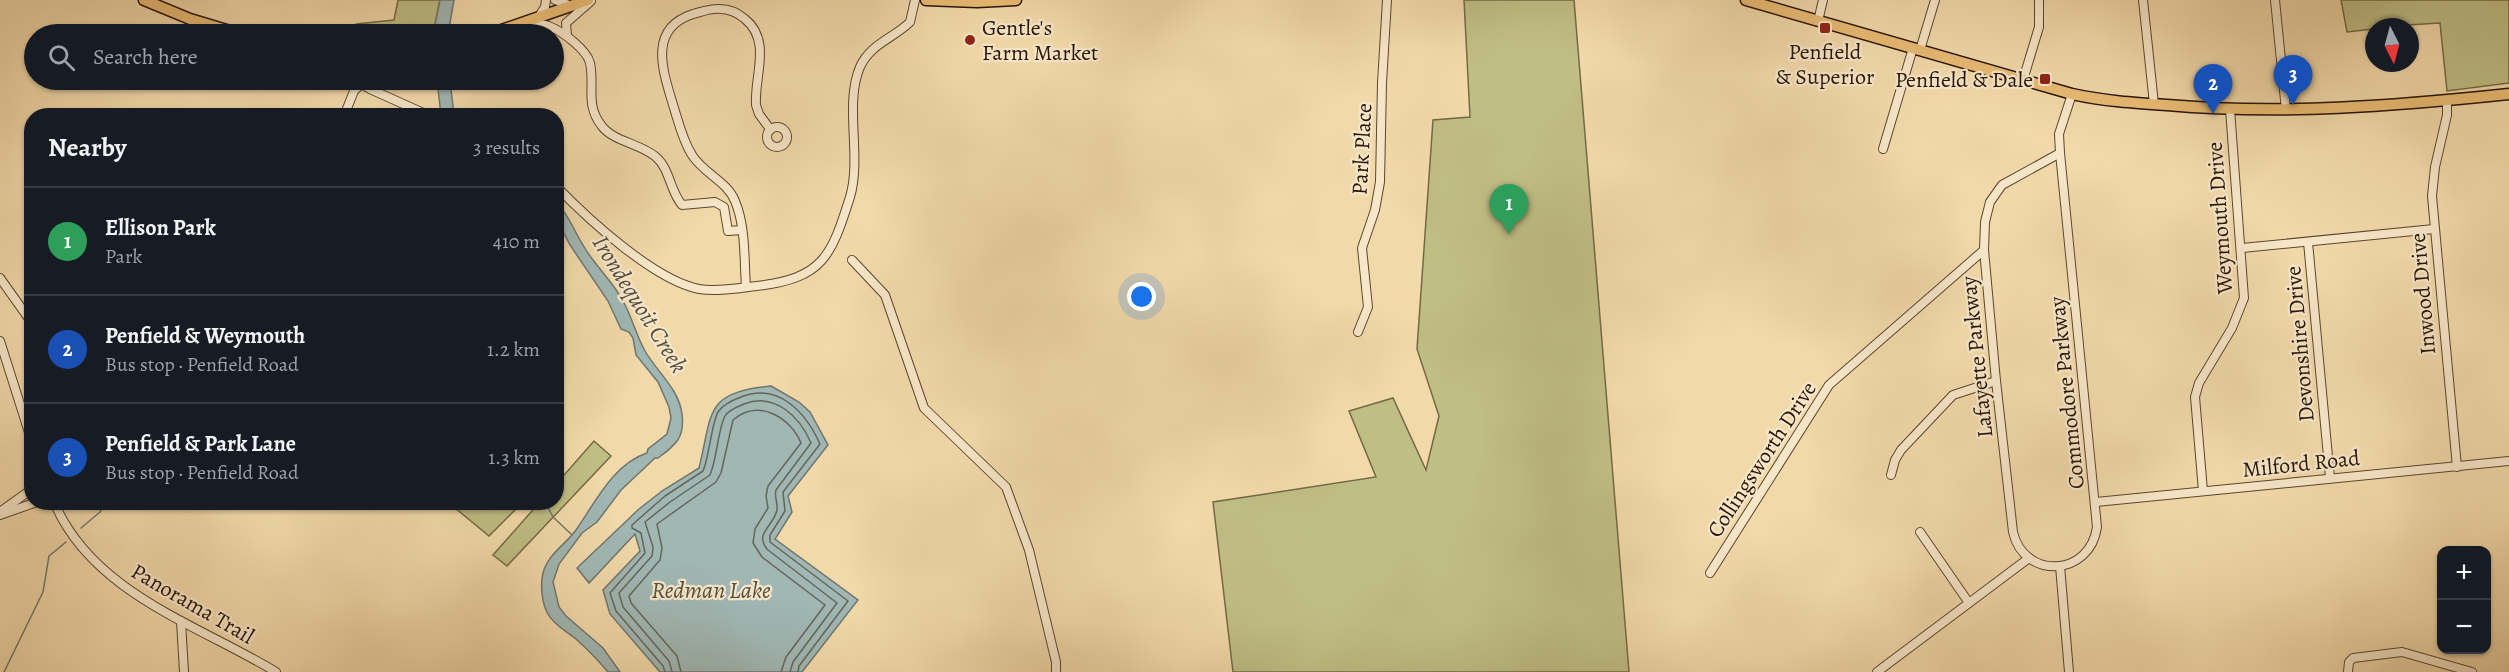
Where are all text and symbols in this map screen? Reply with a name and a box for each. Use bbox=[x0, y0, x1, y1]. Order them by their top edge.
place label: Gentle's Farm Market bbox=[982, 13, 1098, 68]
north arrow bbox=[2365, 18, 2419, 72]
marker: Penfield & Superior bbox=[1818, 21, 1832, 35]
search box bbox=[24, 24, 564, 90]
marker: Gentle's Farm Market bbox=[963, 33, 977, 47]
place label: Penfield & Superior bbox=[1776, 37, 1874, 92]
icon: search bbox=[45, 41, 78, 74]
text: Search here bbox=[93, 42, 198, 72]
pin: 3 bbox=[2274, 56, 2312, 105]
pin: 2 bbox=[2194, 64, 2232, 114]
place label: Penfield & Dale bbox=[1895, 65, 2033, 95]
marker: Penfield & Dale bbox=[2038, 72, 2052, 86]
street label: Park Place bbox=[1345, 102, 1379, 196]
text: Nearby bbox=[48, 130, 127, 165]
text: 3 results bbox=[473, 134, 540, 161]
street label: Weymouth Drive bbox=[2200, 141, 2240, 296]
pin: 1 bbox=[1490, 184, 1528, 234]
text: Ellison Park bbox=[105, 213, 216, 243]
text: 1 bbox=[64, 228, 71, 255]
text: 410 m bbox=[493, 228, 540, 255]
water label: Irondequoit Creek bbox=[585, 229, 695, 379]
street label: Inwood Drive bbox=[2403, 232, 2443, 356]
text: Park bbox=[105, 243, 143, 270]
street label: Devonshire Drive bbox=[2278, 265, 2322, 423]
street label: Lafayette Parkway bbox=[1954, 274, 2000, 439]
your location bbox=[1127, 282, 1156, 311]
street label: Commodore Parkway bbox=[2042, 295, 2092, 491]
text: Penfield & Weymouth bbox=[105, 321, 305, 351]
text: 2 bbox=[63, 336, 72, 363]
text: 1.2 km bbox=[487, 336, 540, 363]
text: Bus stop · Penfield Road bbox=[105, 351, 299, 378]
street label: Collingsworth Drive bbox=[1700, 376, 1824, 543]
text: Penfield & Park Lane bbox=[105, 429, 296, 459]
street label: Milford Road bbox=[2241, 443, 2362, 485]
text: 3 bbox=[63, 444, 72, 471]
text: 1.3 km bbox=[488, 444, 540, 471]
text: Bus stop · Penfield Road bbox=[105, 459, 299, 486]
map controls bbox=[2437, 546, 2491, 654]
button: + bbox=[2437, 546, 2491, 600]
street label: Panorama Trail bbox=[125, 556, 260, 651]
water label: Redman Lake bbox=[651, 574, 771, 606]
button: − bbox=[2437, 600, 2491, 654]

